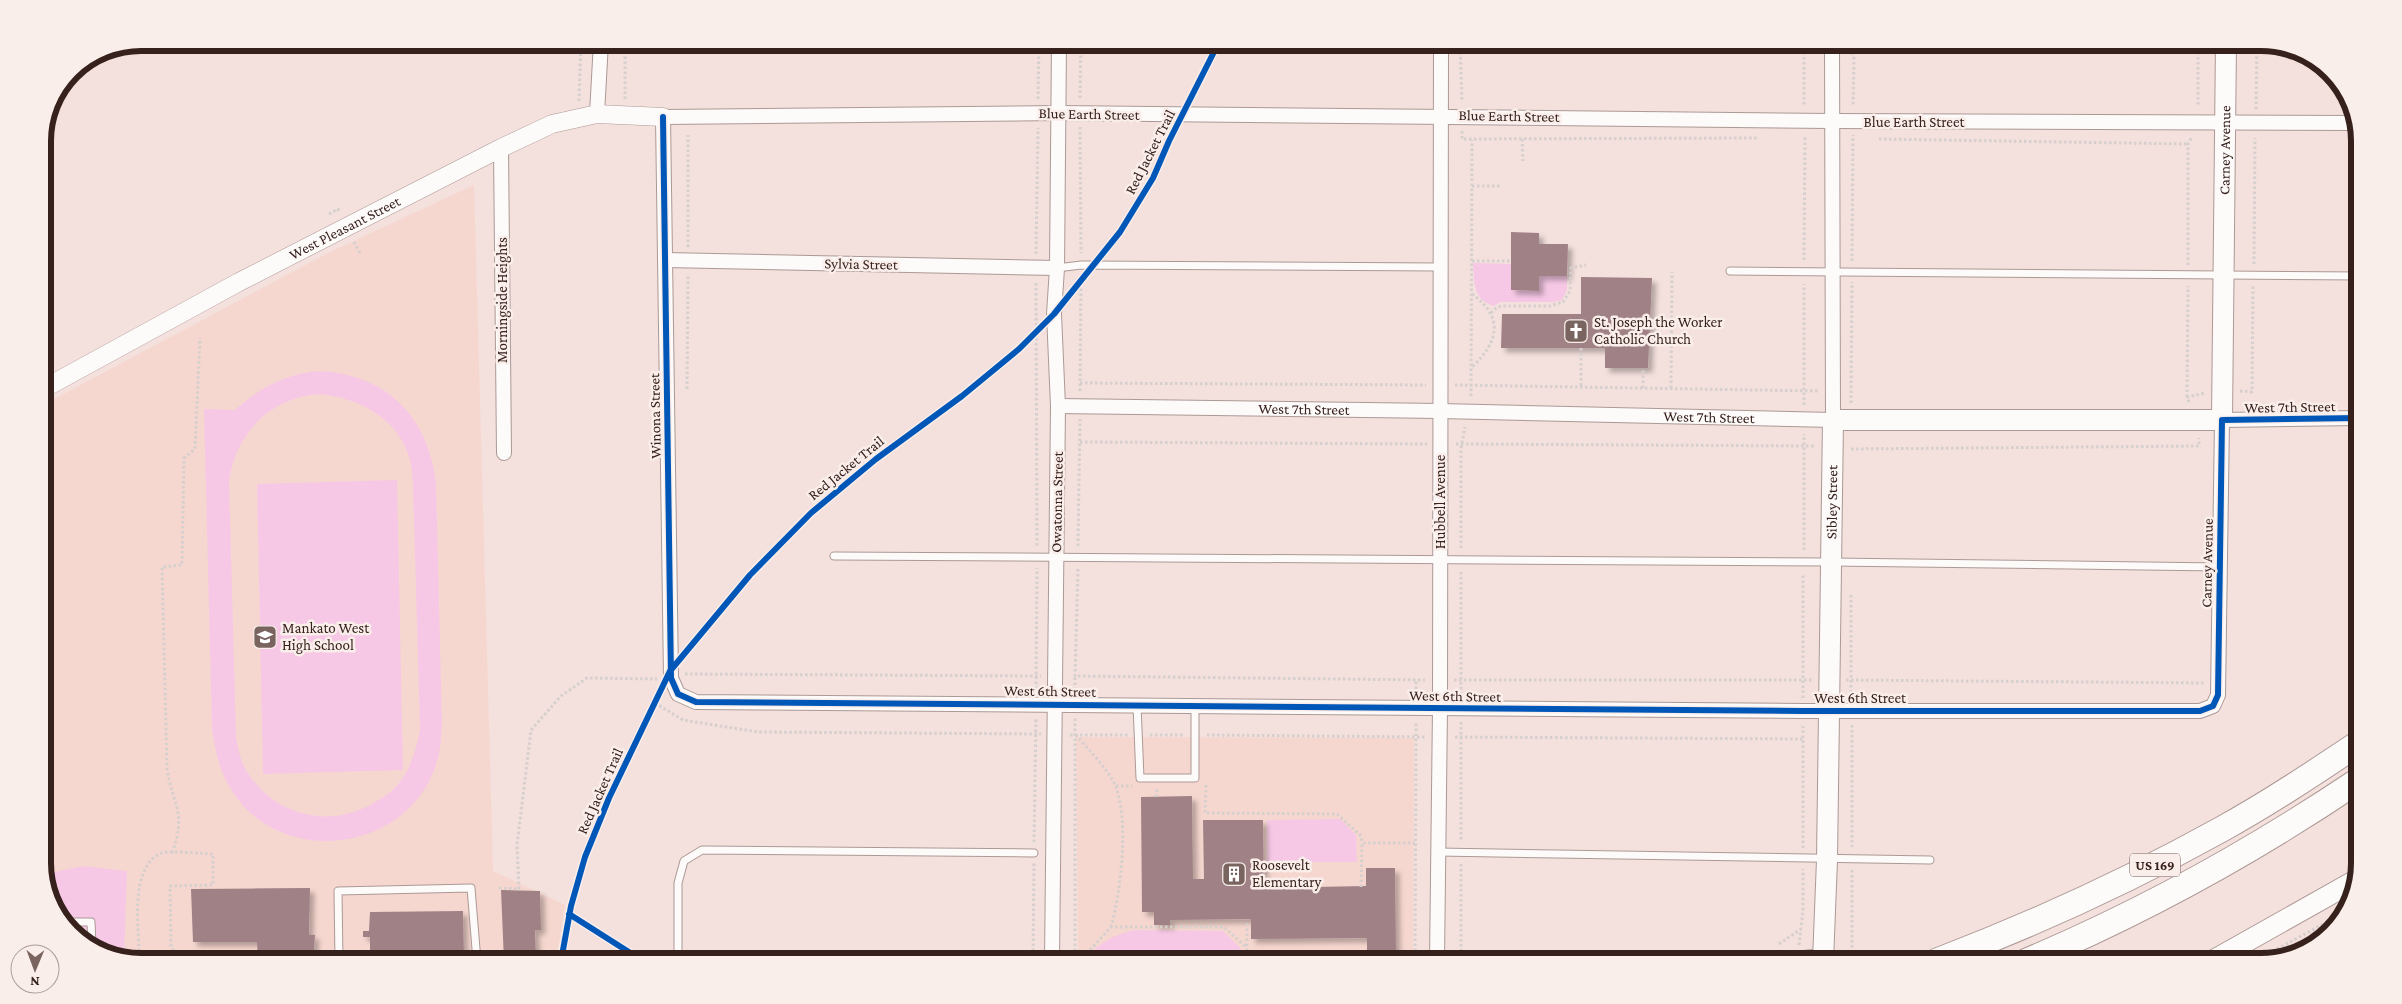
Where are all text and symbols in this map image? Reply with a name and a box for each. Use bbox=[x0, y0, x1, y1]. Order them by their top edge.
street label: Blue Earth Street bbox=[1038, 105, 1141, 123]
street label: Carney Avenue bbox=[2216, 105, 2234, 195]
street label: Red Jacket Trail bbox=[1122, 107, 1179, 197]
street label: Blue Earth Street bbox=[1458, 107, 1561, 125]
street label: Blue Earth Street bbox=[1864, 114, 1965, 130]
street label: West Pleasant Street bbox=[287, 193, 404, 263]
street label: Morningside Heights bbox=[494, 237, 511, 363]
street label: Sylvia Street bbox=[824, 255, 899, 274]
place label: St. Joseph the Worker Catholic Church bbox=[1594, 314, 1723, 347]
church icon: St. Joseph the Worker Catholic Church bbox=[1563, 318, 1589, 344]
street label: Winona Street bbox=[646, 372, 664, 459]
street label: West 7th Street bbox=[2244, 398, 2337, 416]
street label: West 7th Street bbox=[1258, 401, 1351, 418]
street label: West 7th Street bbox=[1663, 408, 1756, 426]
street label: Red Jacket Trail bbox=[805, 433, 888, 504]
street label: Owatonna Street bbox=[1048, 450, 1066, 553]
street label: Hubbell Avenue bbox=[1432, 454, 1448, 549]
street label: Sibley Street bbox=[1823, 464, 1841, 539]
street label: Carney Avenue bbox=[2198, 518, 2217, 608]
place label: Mankato West High School bbox=[282, 620, 370, 654]
school or university icon: Mankato West High School bbox=[252, 624, 278, 650]
street label: West 6th Street bbox=[1004, 682, 1097, 700]
street label: West 6th Street bbox=[1409, 687, 1502, 705]
street label: West 6th Street bbox=[1814, 690, 1907, 706]
street label: Red Jacket Trail bbox=[574, 745, 627, 837]
road number: US 169 bbox=[2130, 854, 2180, 876]
place label: Roosevelt Elementary bbox=[1252, 857, 1322, 891]
building icon: Roosevelt Elementary bbox=[1221, 861, 1247, 887]
north arrow bbox=[10, 944, 60, 994]
text: N bbox=[29, 974, 40, 990]

